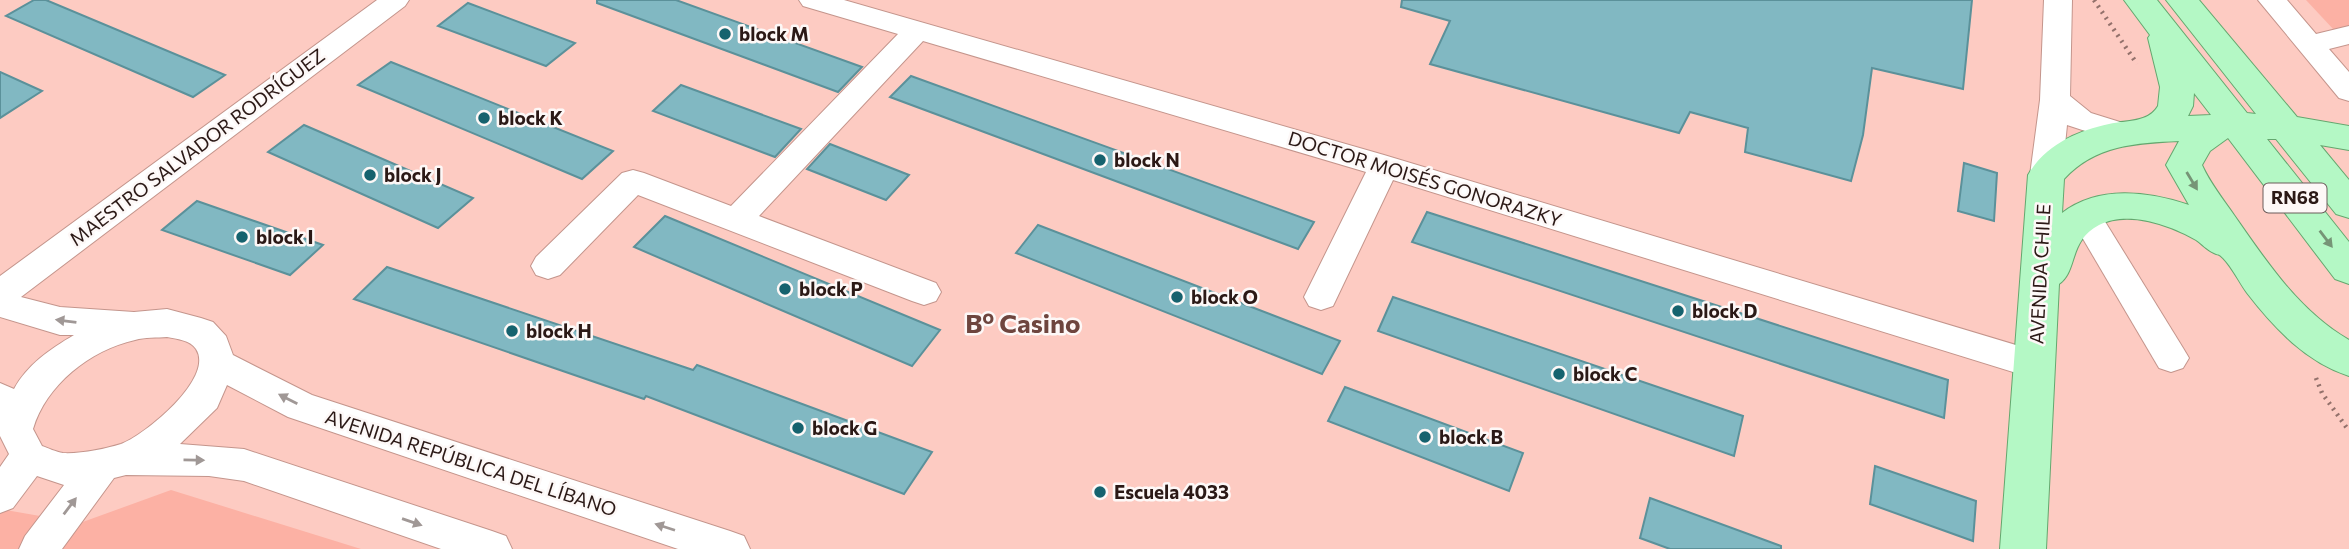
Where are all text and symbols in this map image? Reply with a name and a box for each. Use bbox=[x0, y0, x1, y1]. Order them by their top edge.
place label: block M bbox=[739, 22, 809, 45]
marker: block M bbox=[717, 26, 733, 42]
street label: MAESTRO SALVADOR RODRÍGUEZ bbox=[65, 43, 329, 250]
place label: block K bbox=[498, 106, 563, 129]
marker: block K bbox=[476, 110, 492, 126]
street label: DOCTOR MOISÉS GONORAZKY bbox=[1286, 126, 1565, 231]
place label: block N bbox=[1114, 148, 1180, 171]
marker: block N bbox=[1092, 152, 1108, 168]
place label: block J bbox=[384, 163, 442, 186]
marker: block J bbox=[362, 167, 378, 183]
one-way arrow bbox=[2186, 172, 2199, 191]
road number: RN68 bbox=[2264, 183, 2326, 212]
street label: AVENIDA CHILE bbox=[2024, 203, 2055, 345]
place label: block I bbox=[256, 225, 314, 248]
marker: block I bbox=[234, 229, 250, 245]
one-way arrow bbox=[2319, 230, 2334, 248]
place label: block P bbox=[799, 277, 863, 300]
marker: block P bbox=[777, 281, 793, 297]
place label: block O bbox=[1191, 285, 1258, 308]
marker: block O bbox=[1169, 289, 1185, 305]
place label: block D bbox=[1692, 299, 1758, 322]
marker: block D bbox=[1670, 303, 1686, 319]
district label: Bº Casino bbox=[965, 307, 1081, 338]
one-way arrow bbox=[55, 315, 77, 326]
place label: block H bbox=[526, 319, 592, 342]
marker: block H bbox=[504, 323, 520, 339]
place label: block C bbox=[1573, 362, 1638, 385]
marker: block C bbox=[1551, 366, 1567, 382]
one-way arrow bbox=[278, 394, 298, 405]
street label: AVENIDA REPÚBLICA DEL LÍBANO bbox=[323, 404, 620, 521]
place label: block G bbox=[812, 416, 877, 439]
marker: block G bbox=[790, 420, 806, 436]
place label: block B bbox=[1439, 425, 1503, 448]
marker: block B bbox=[1417, 429, 1433, 445]
one-way arrow bbox=[184, 454, 206, 466]
place label: Escuela 4033 bbox=[1114, 480, 1229, 503]
marker: Escuela 4033 bbox=[1092, 484, 1108, 500]
one-way arrow bbox=[63, 498, 78, 516]
one-way arrow bbox=[402, 517, 423, 528]
one-way arrow bbox=[655, 522, 676, 532]

